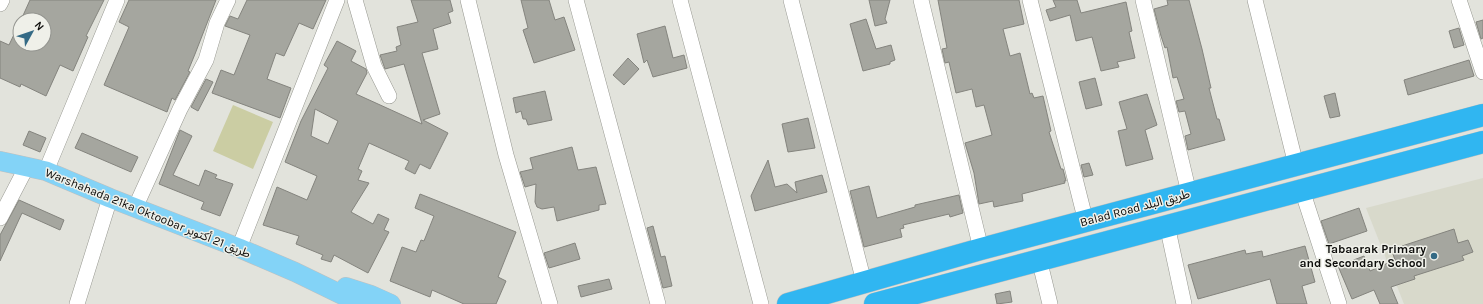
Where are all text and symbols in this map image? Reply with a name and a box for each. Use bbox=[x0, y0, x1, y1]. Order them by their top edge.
north arrow bbox=[12, 12, 52, 52]
text: N bbox=[32, 19, 47, 33]
street label: Warshahada 21ka Oktoobar طريق 21 أكتوبر bbox=[43, 165, 253, 262]
street label: Balad Road طريق البلد bbox=[1079, 187, 1192, 230]
place label: Tabaarak Primary and Secondary School bbox=[1300, 242, 1426, 270]
marker: Tabaarak Primary and Secondary School bbox=[1429, 251, 1439, 261]

